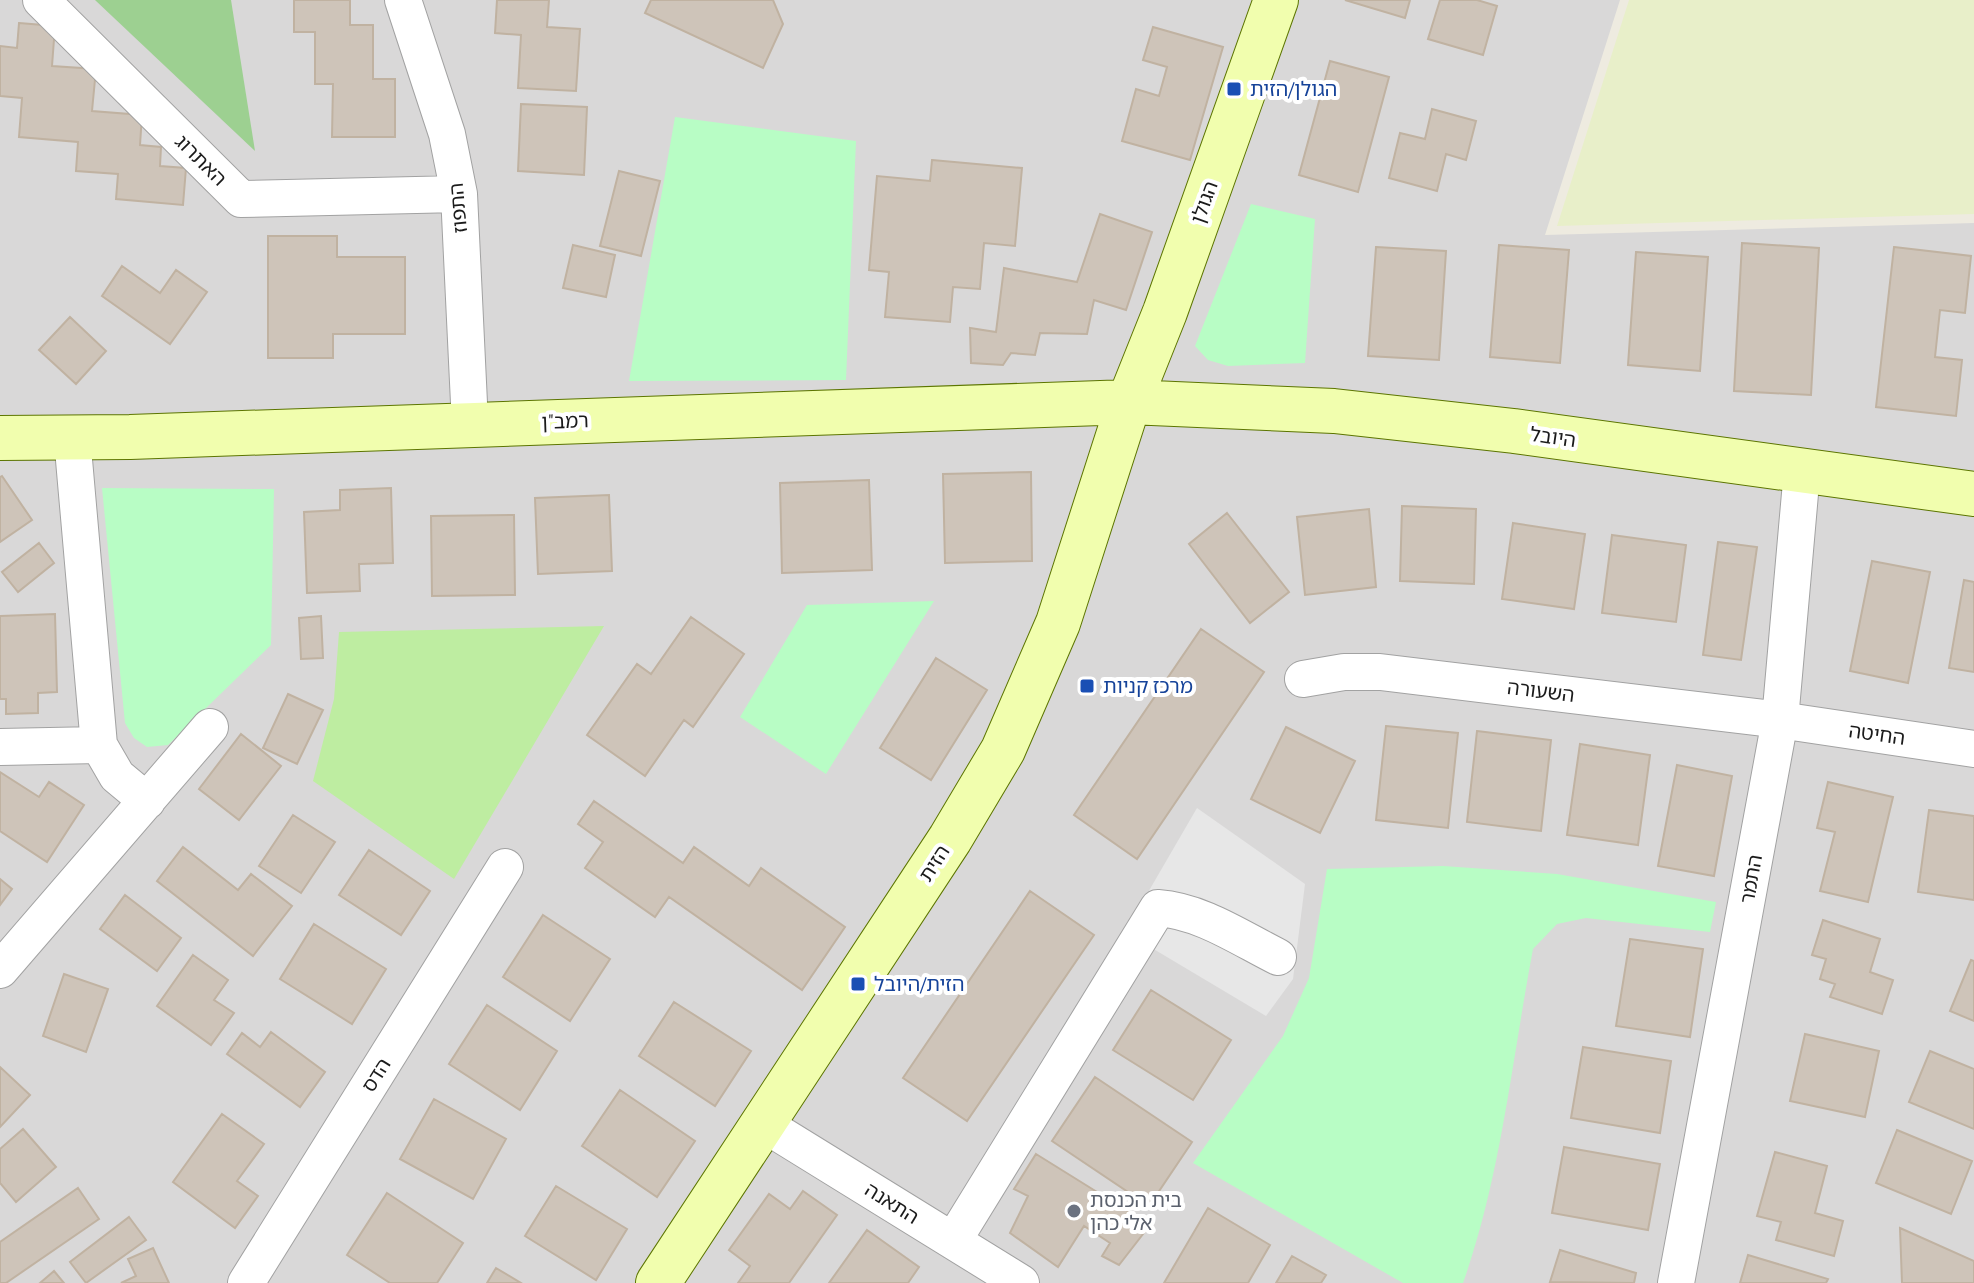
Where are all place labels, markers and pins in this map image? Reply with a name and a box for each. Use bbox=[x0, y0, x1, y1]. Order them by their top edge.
place label: הגולן/הזית bbox=[1250, 76, 1337, 102]
marker: הגולן/הזית bbox=[1225, 80, 1243, 98]
place label: מרכז קניות bbox=[1103, 673, 1193, 699]
marker: מרכז קניות bbox=[1078, 677, 1096, 695]
place label: הזית/היובל bbox=[874, 971, 964, 997]
marker: הזית/היובל bbox=[849, 975, 867, 993]
place label: בית הכנסת אלי כהן bbox=[1090, 1187, 1182, 1236]
marker: בית הכנסת אלי כהן bbox=[1065, 1202, 1083, 1220]

